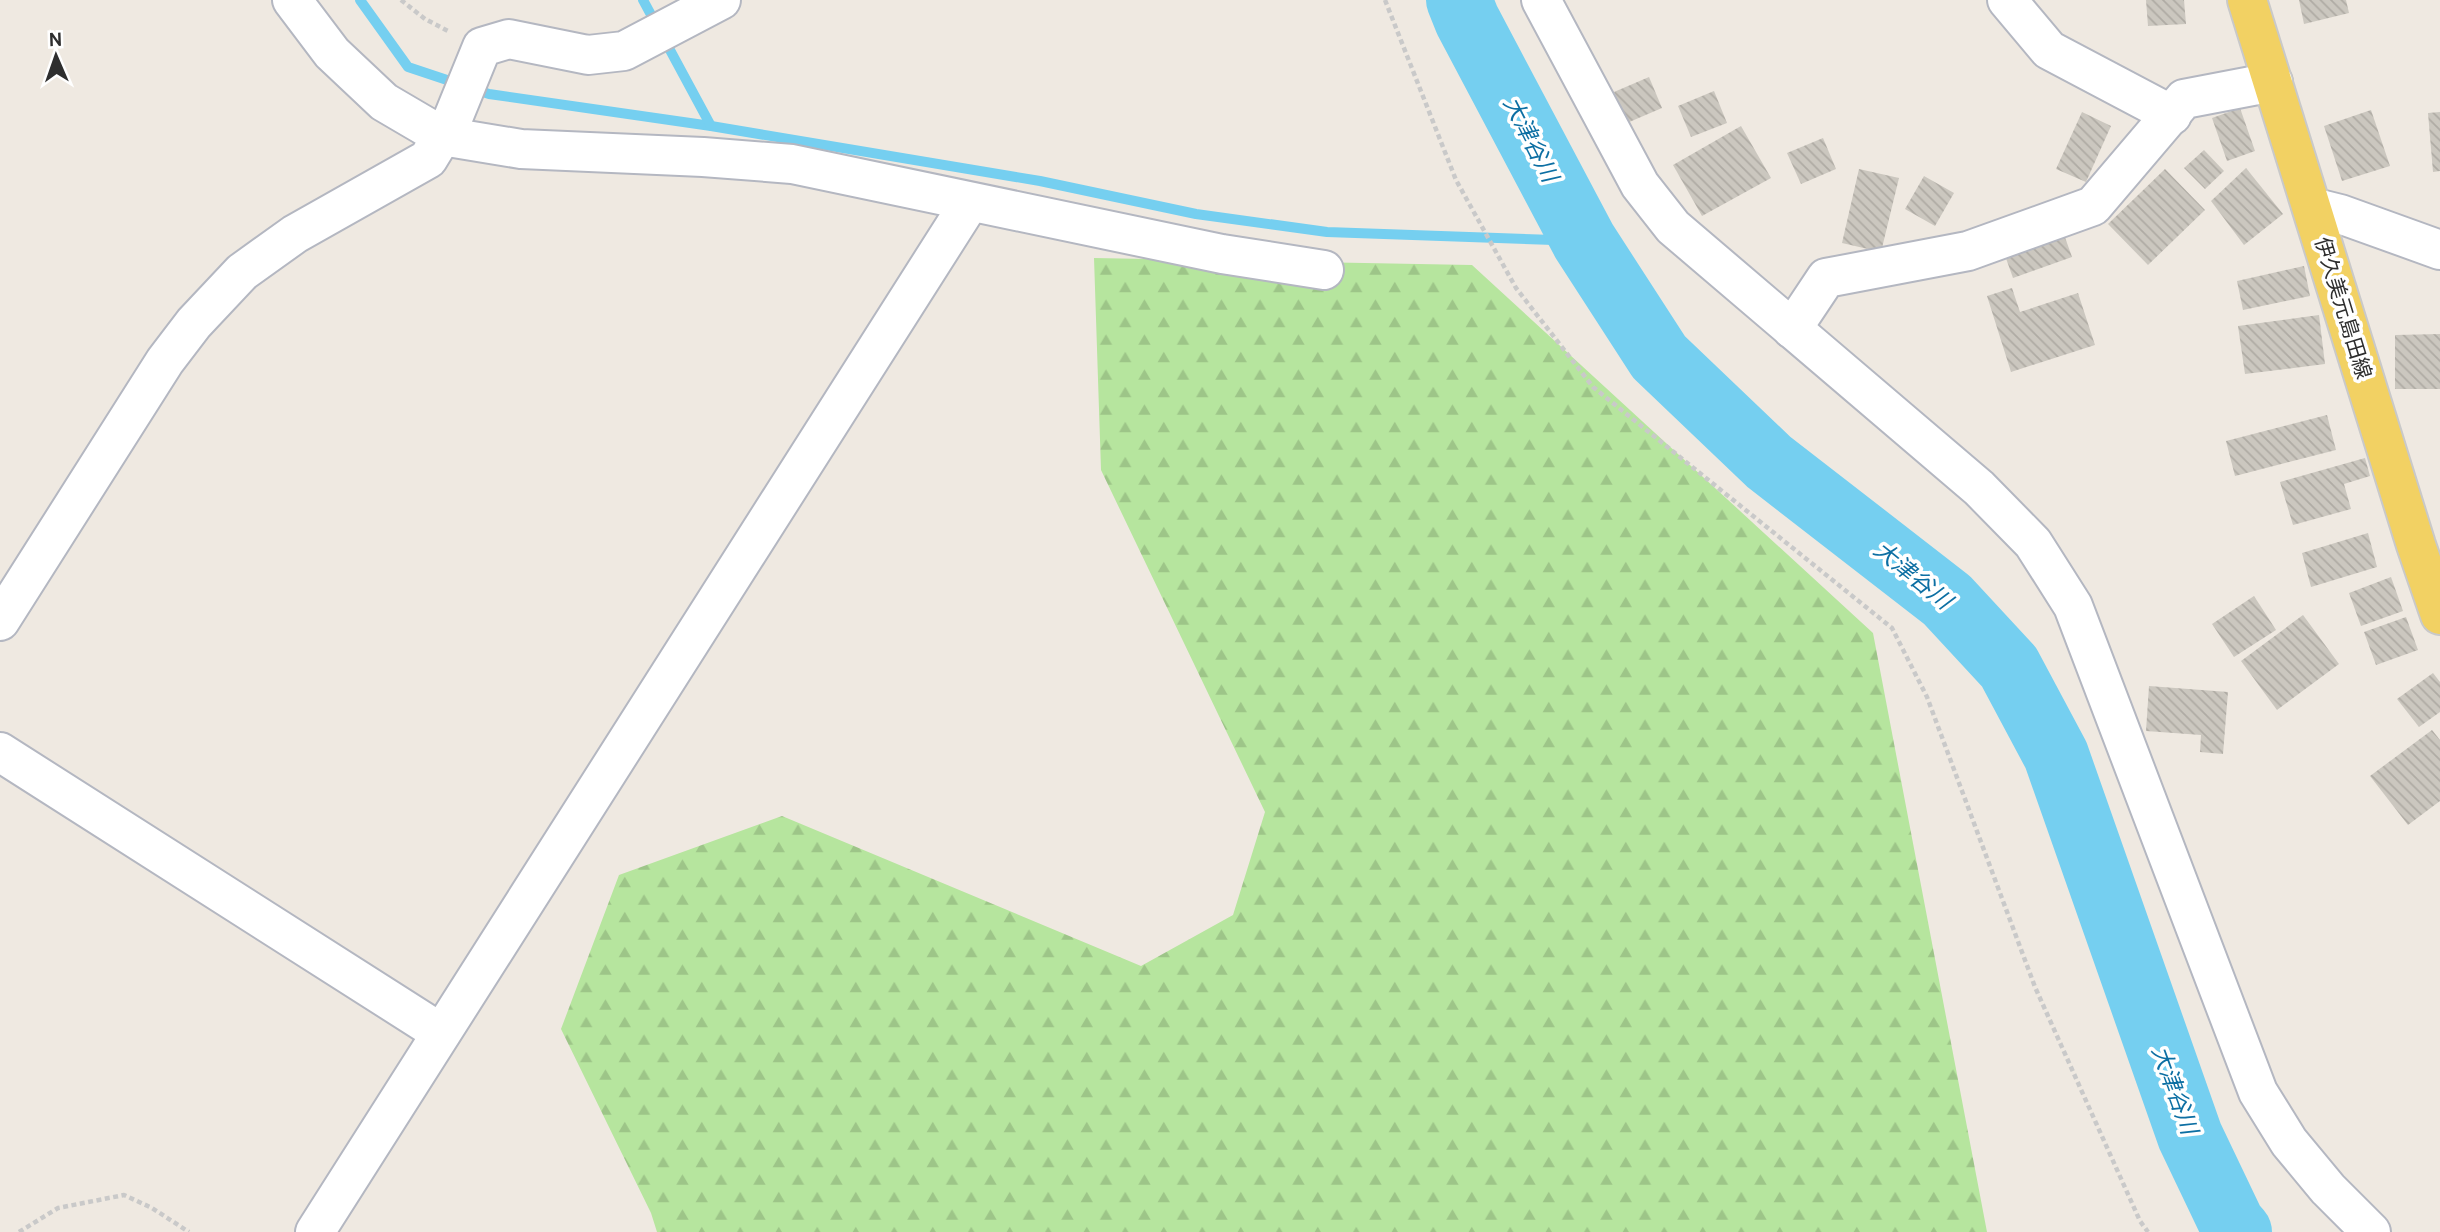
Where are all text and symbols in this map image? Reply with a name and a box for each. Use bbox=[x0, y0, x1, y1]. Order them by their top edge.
north arrow bbox=[21, 21, 91, 91]
text: N bbox=[48, 28, 63, 51]
water label: 大津谷川 bbox=[1498, 92, 1566, 189]
street label: 伊久美元島田線 bbox=[2310, 234, 2377, 382]
water label: 大津谷川 bbox=[1868, 535, 1960, 617]
water label: 大津谷川 bbox=[2146, 1042, 2205, 1141]

